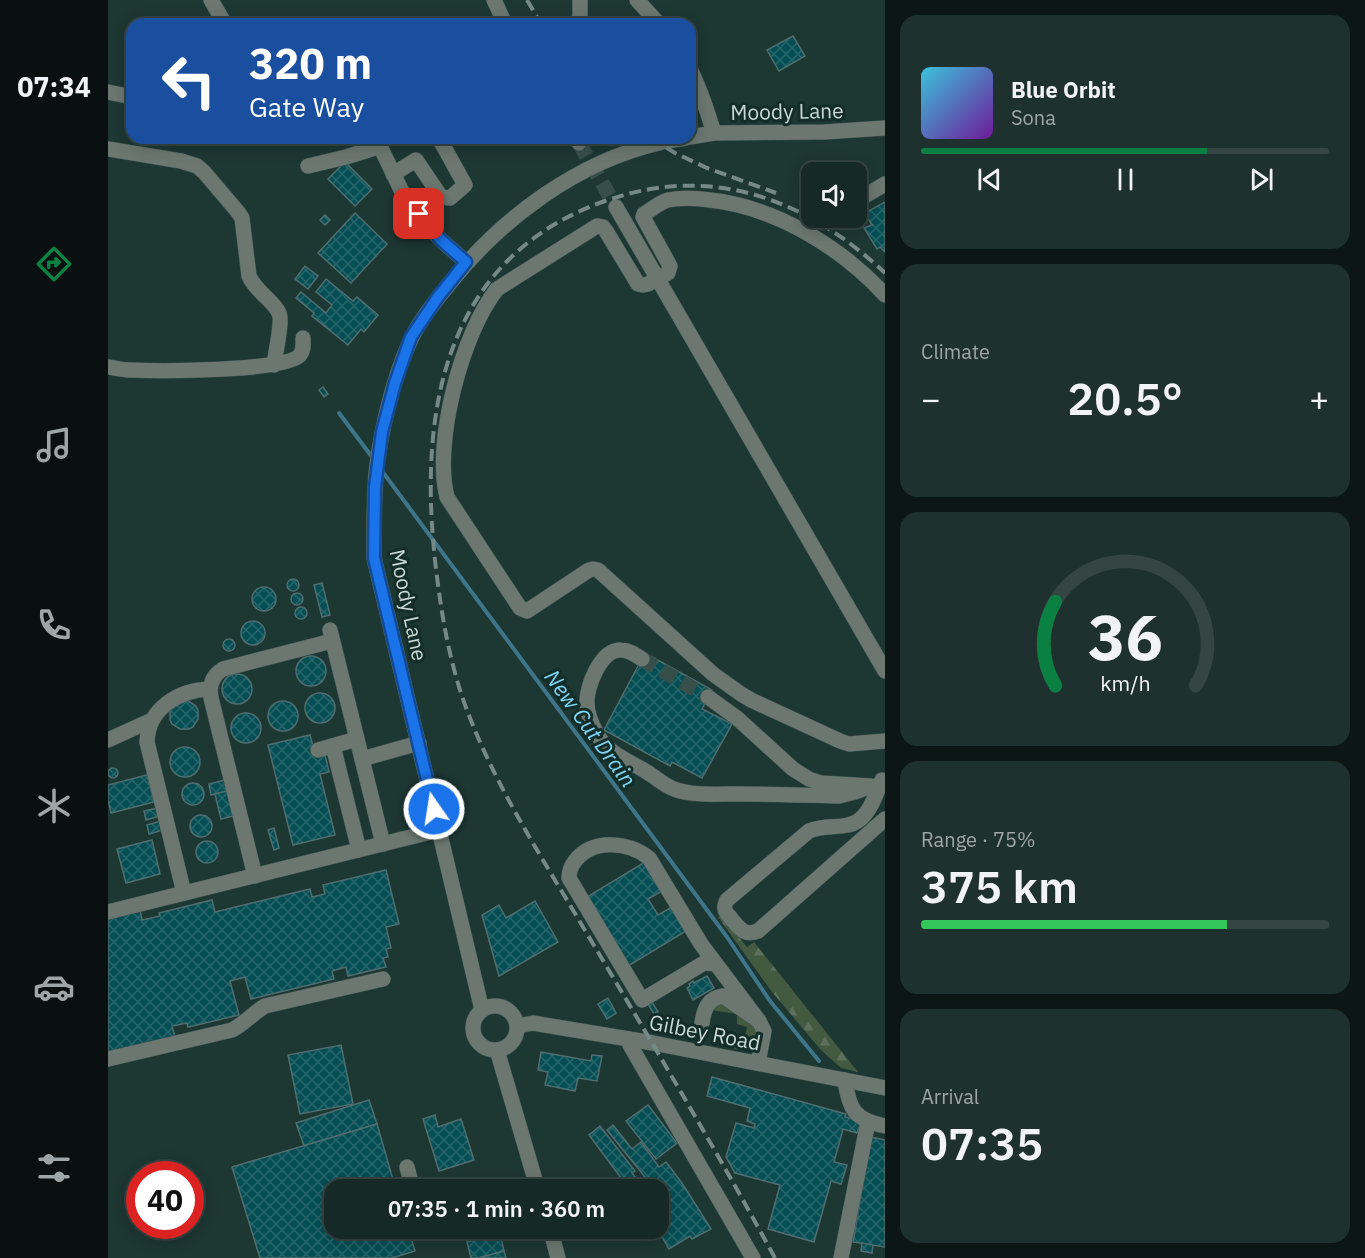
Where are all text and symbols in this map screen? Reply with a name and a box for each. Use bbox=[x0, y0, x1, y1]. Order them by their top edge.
text: 320 m bbox=[249, 36, 372, 91]
icon: left bbox=[150, 42, 228, 120]
text: 07:34 bbox=[17, 69, 91, 104]
text: Blue Orbit bbox=[1011, 75, 1116, 104]
text: Gate Way bbox=[249, 89, 364, 124]
street label: Moody Lane bbox=[730, 96, 844, 126]
text: Sona bbox=[1011, 104, 1056, 131]
map controls bbox=[801, 162, 867, 228]
button: sound bbox=[801, 162, 867, 228]
icon: previous bbox=[973, 163, 1006, 196]
icon: pause bbox=[1109, 163, 1142, 196]
icon: next bbox=[1245, 163, 1278, 196]
pin bbox=[393, 188, 444, 239]
icon: arrive bbox=[402, 197, 435, 230]
icon: directions bbox=[33, 243, 75, 285]
text: Climate bbox=[921, 338, 990, 365]
text: 20.5° bbox=[1067, 369, 1183, 427]
text: − bbox=[921, 377, 941, 420]
text: + bbox=[1309, 377, 1329, 420]
icon: music bbox=[33, 424, 75, 466]
street label: Moody Lane bbox=[384, 547, 434, 663]
text: 36 bbox=[1088, 596, 1162, 677]
icon: phone bbox=[33, 604, 75, 646]
water label: New Cut Drain bbox=[538, 663, 644, 793]
text: km/h bbox=[1100, 669, 1150, 697]
position arrow bbox=[402, 777, 466, 841]
icon: climate bbox=[33, 785, 75, 827]
text: Range · 75% bbox=[921, 826, 1036, 853]
text: 375 km bbox=[921, 857, 1078, 915]
icon: car bbox=[33, 966, 75, 1008]
street label: Gilbey Road bbox=[647, 1007, 763, 1057]
text: Arrival bbox=[921, 1083, 979, 1110]
text: 07:35 bbox=[921, 1114, 1043, 1172]
icon: filters bbox=[33, 1147, 75, 1189]
speed limit sign: 40 bbox=[126, 1161, 204, 1239]
text: 07:35 · 1 min · 360 m bbox=[388, 1194, 605, 1223]

